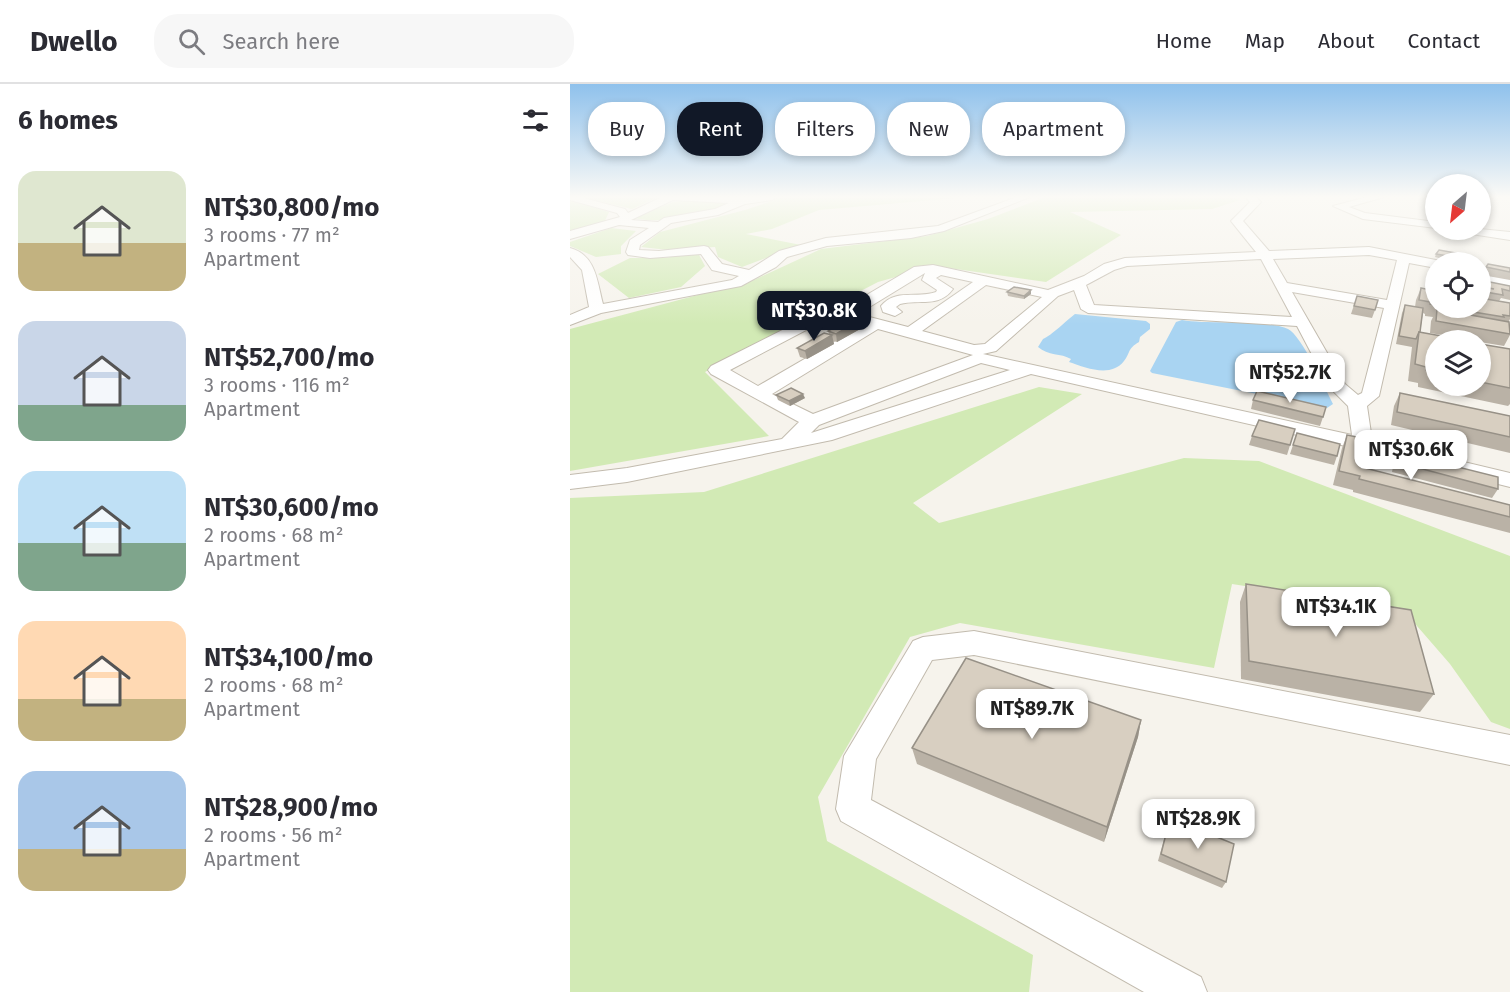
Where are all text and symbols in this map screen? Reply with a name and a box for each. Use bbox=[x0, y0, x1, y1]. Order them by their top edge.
search box bbox=[154, 14, 574, 68]
text: Dwello bbox=[30, 25, 118, 58]
icon: search bbox=[175, 25, 208, 58]
text: Search here bbox=[223, 28, 340, 55]
text: Home bbox=[1156, 28, 1212, 54]
text: Map bbox=[1245, 28, 1285, 54]
text: About bbox=[1318, 28, 1375, 54]
text: Contact bbox=[1408, 28, 1480, 54]
chip: Buy bbox=[588, 102, 665, 156]
chip: Rent bbox=[677, 102, 763, 156]
chip: Filters bbox=[775, 102, 875, 156]
chip: New bbox=[887, 102, 970, 156]
chip: Apartment bbox=[982, 102, 1125, 156]
icon: filters bbox=[519, 104, 552, 137]
text: 6 homes bbox=[18, 105, 118, 136]
north arrow bbox=[1425, 174, 1491, 240]
map controls bbox=[1425, 174, 1491, 396]
text: NT$30,800/mo bbox=[204, 192, 379, 223]
icon: home bbox=[66, 195, 138, 267]
text: 3 rooms · 77 m² bbox=[204, 223, 340, 247]
text: Apartment bbox=[204, 247, 300, 271]
button: locate bbox=[1425, 252, 1491, 318]
pin: NT$30.8K bbox=[752, 291, 876, 342]
text: NT$30.8K bbox=[771, 298, 857, 322]
button: layers bbox=[1425, 330, 1491, 396]
text: NT$52,700/mo bbox=[204, 342, 374, 373]
icon: home bbox=[66, 345, 138, 417]
pin: NT$52.7K bbox=[1228, 353, 1352, 404]
text: NT$52.7K bbox=[1249, 360, 1331, 384]
text: 3 rooms · 116 m² bbox=[204, 373, 350, 397]
text: Apartment bbox=[204, 397, 300, 421]
pin: NT$30.6K bbox=[1349, 430, 1473, 481]
text: NT$30.6K bbox=[1368, 437, 1454, 461]
text: NT$30,600/mo bbox=[204, 492, 379, 523]
icon: home bbox=[66, 495, 138, 567]
text: 2 rooms · 68 m² bbox=[204, 523, 344, 547]
text: Apartment bbox=[204, 547, 300, 571]
pin: NT$34.1K bbox=[1274, 587, 1398, 638]
text: NT$34.1K bbox=[1295, 594, 1377, 618]
text: NT$34,100/mo bbox=[204, 642, 373, 673]
icon: home bbox=[66, 645, 138, 717]
text: 2 rooms · 68 m² bbox=[204, 673, 344, 697]
pin: NT$89.7K bbox=[970, 689, 1094, 740]
text: NT$89.7K bbox=[990, 696, 1074, 720]
text: Apartment bbox=[204, 697, 300, 721]
text: NT$28,900/mo bbox=[204, 792, 378, 823]
icon: home bbox=[66, 795, 138, 867]
pin: NT$28.9K bbox=[1136, 799, 1260, 850]
text: NT$28.9K bbox=[1156, 806, 1240, 830]
text: 2 rooms · 56 m² bbox=[204, 823, 343, 847]
text: Apartment bbox=[204, 847, 300, 871]

